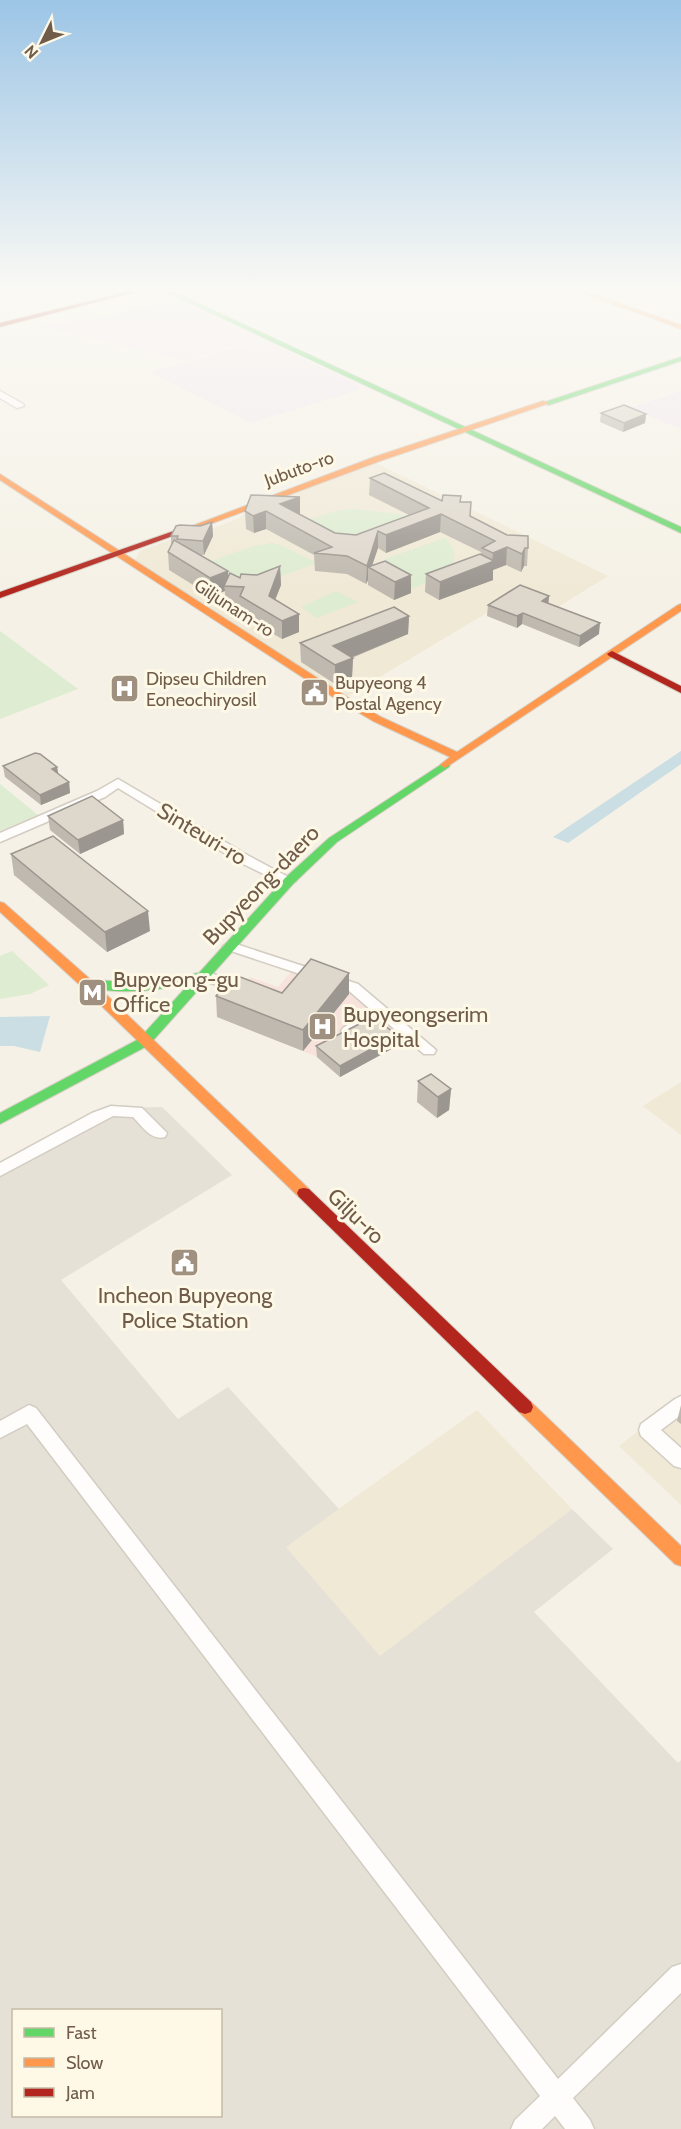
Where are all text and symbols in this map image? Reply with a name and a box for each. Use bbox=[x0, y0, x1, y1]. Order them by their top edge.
north arrow bbox=[12, 12, 72, 72]
text: N bbox=[21, 41, 42, 63]
street label: Jubuto-ro bbox=[260, 446, 337, 492]
street label: Giljunam-ro bbox=[190, 574, 278, 642]
place label: Dipseu Children Eoneochiryosil bbox=[146, 668, 267, 711]
place label: Bupyeong 4 Postal Agency bbox=[335, 672, 442, 715]
hospital icon: Dipseu Children Eoneochiryosil bbox=[109, 673, 141, 705]
public building icon: Bupyeong 4 Postal Agency bbox=[298, 677, 330, 709]
street label: Sinteuri-ro bbox=[152, 797, 252, 871]
street label: Bupyeong-daero bbox=[197, 819, 325, 951]
place label: Bupyeong-gu Office bbox=[113, 966, 239, 1018]
metro station icon: Bupyeong-gu Office bbox=[76, 976, 108, 1008]
place label: Bupyeongserim Hospital bbox=[343, 1001, 488, 1053]
hospital icon: Bupyeongserim Hospital bbox=[306, 1011, 338, 1043]
street label: Gilju-ro bbox=[322, 1182, 390, 1250]
public building icon: Incheon Bupyeong Police Station bbox=[169, 1247, 201, 1279]
place label: Incheon Bupyeong Police Station bbox=[98, 1282, 273, 1334]
legend bbox=[12, 2009, 222, 2117]
text: Fast bbox=[66, 2022, 97, 2044]
text: Slow bbox=[66, 2052, 103, 2074]
text: Jam bbox=[65, 2082, 95, 2104]

